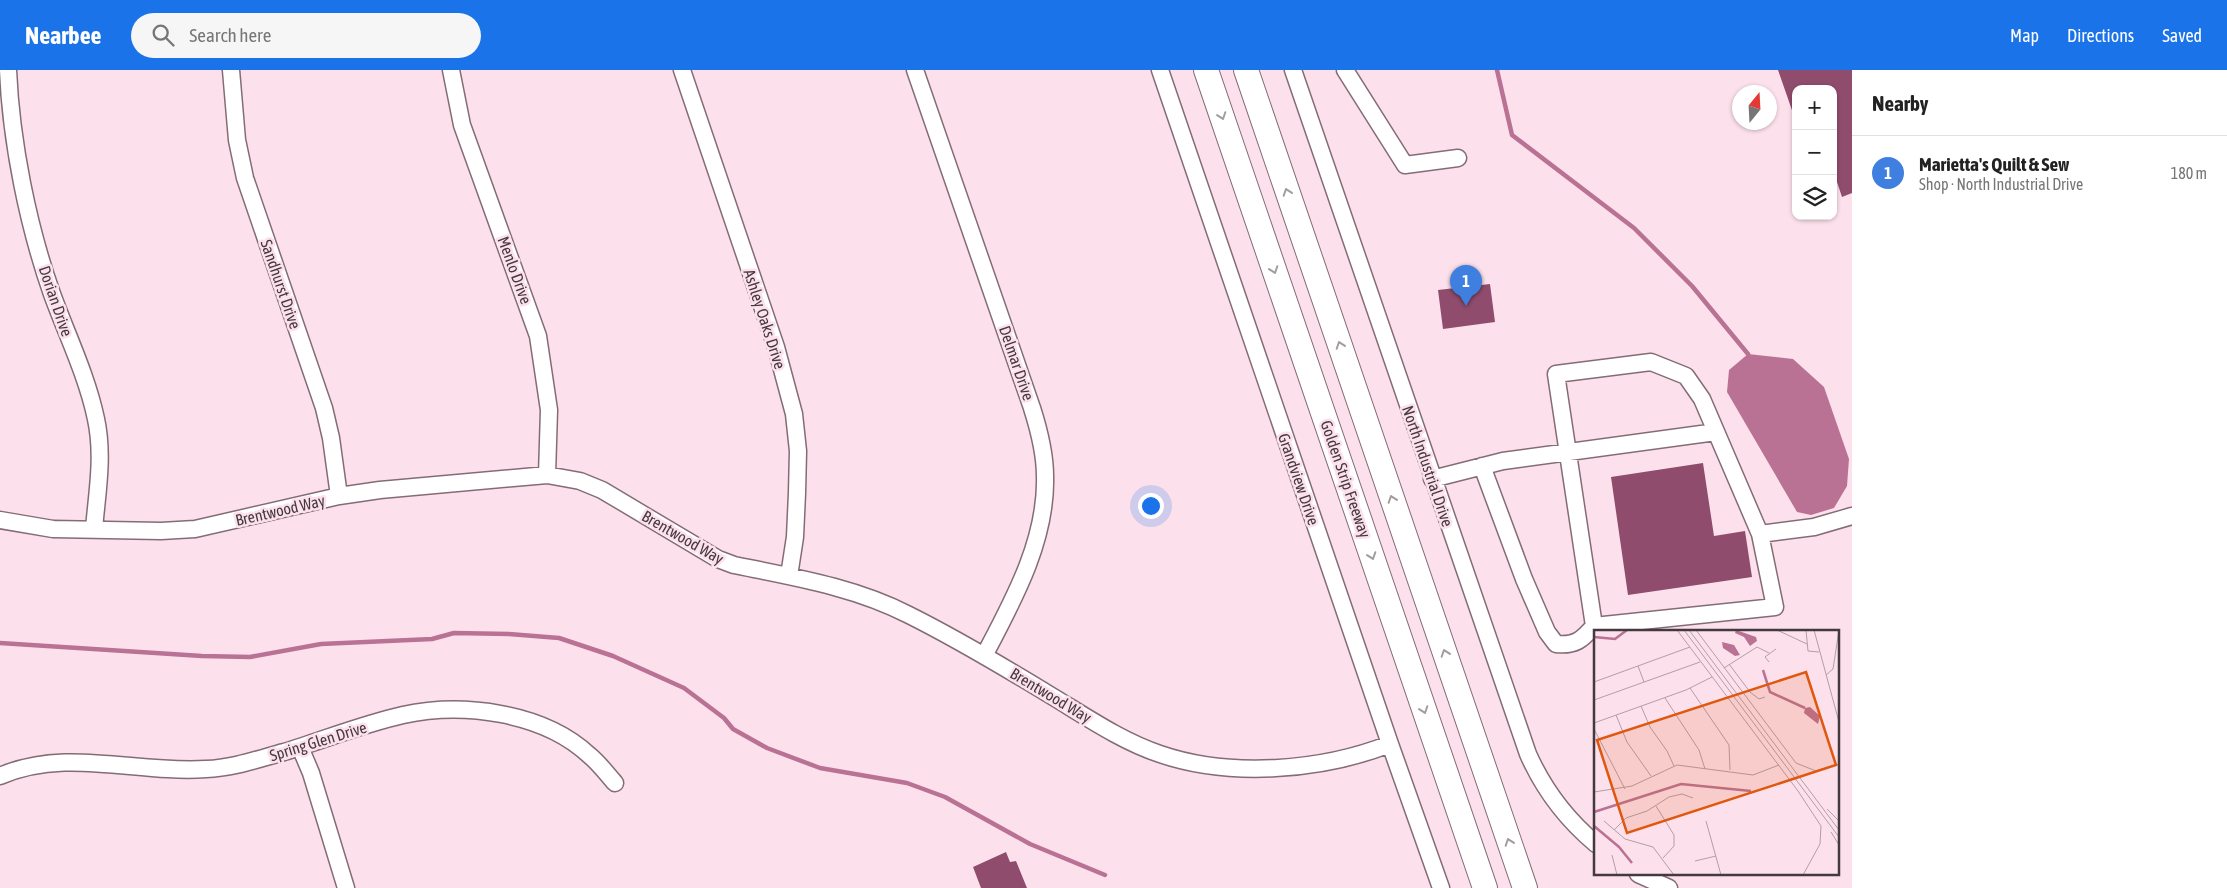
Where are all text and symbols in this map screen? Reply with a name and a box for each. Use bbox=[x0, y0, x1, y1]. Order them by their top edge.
search box bbox=[131, 13, 481, 58]
icon: search bbox=[149, 21, 177, 49]
text: Nearbee bbox=[25, 22, 101, 49]
text: Search here bbox=[189, 24, 271, 46]
text: Map bbox=[2010, 25, 2039, 46]
text: Directions bbox=[2067, 25, 2134, 46]
text: Saved bbox=[2162, 25, 2202, 46]
north arrow bbox=[1732, 85, 1777, 130]
map controls bbox=[1792, 85, 1837, 220]
button: + bbox=[1792, 85, 1837, 130]
text: Nearby bbox=[1872, 91, 1928, 115]
one-way arrow bbox=[1216, 111, 1226, 120]
button: − bbox=[1792, 130, 1837, 175]
text: Marietta's Quilt & Sew bbox=[1919, 153, 2069, 175]
text: 1 bbox=[1884, 164, 1892, 182]
text: 180 m bbox=[2171, 164, 2207, 182]
button: layers bbox=[1792, 175, 1837, 220]
text: Shop · North Industrial Drive bbox=[1919, 175, 2083, 193]
one-way arrow bbox=[1283, 188, 1293, 196]
street label: Menlo Drive bbox=[494, 234, 536, 306]
street label: Sandhurst Drive bbox=[257, 237, 305, 331]
street label: Dorian Drive bbox=[36, 263, 76, 339]
one-way arrow bbox=[1268, 265, 1278, 274]
pin: 1 bbox=[1450, 265, 1482, 306]
street label: Ashley Oaks Drive bbox=[739, 267, 790, 372]
street label: Delmar Drive bbox=[996, 323, 1038, 403]
one-way arrow bbox=[1336, 342, 1346, 350]
street label: North Industrial Drive bbox=[1399, 403, 1457, 529]
street label: Golden Strip Freeway bbox=[1317, 418, 1375, 541]
street label: Grandview Drive bbox=[1275, 431, 1323, 527]
street label: Brentwood Way bbox=[233, 491, 327, 530]
your location bbox=[1138, 493, 1164, 519]
one-way arrow bbox=[1388, 495, 1398, 504]
street label: Brentwood Way bbox=[638, 506, 727, 569]
one-way arrow bbox=[1366, 551, 1376, 560]
inset map bbox=[1594, 630, 1840, 876]
one-way arrow bbox=[1441, 649, 1451, 658]
street label: Brentwood Way bbox=[1007, 664, 1095, 727]
one-way arrow bbox=[1419, 705, 1429, 714]
street label: Spring Glen Drive bbox=[267, 718, 369, 765]
one-way arrow bbox=[1505, 838, 1515, 847]

